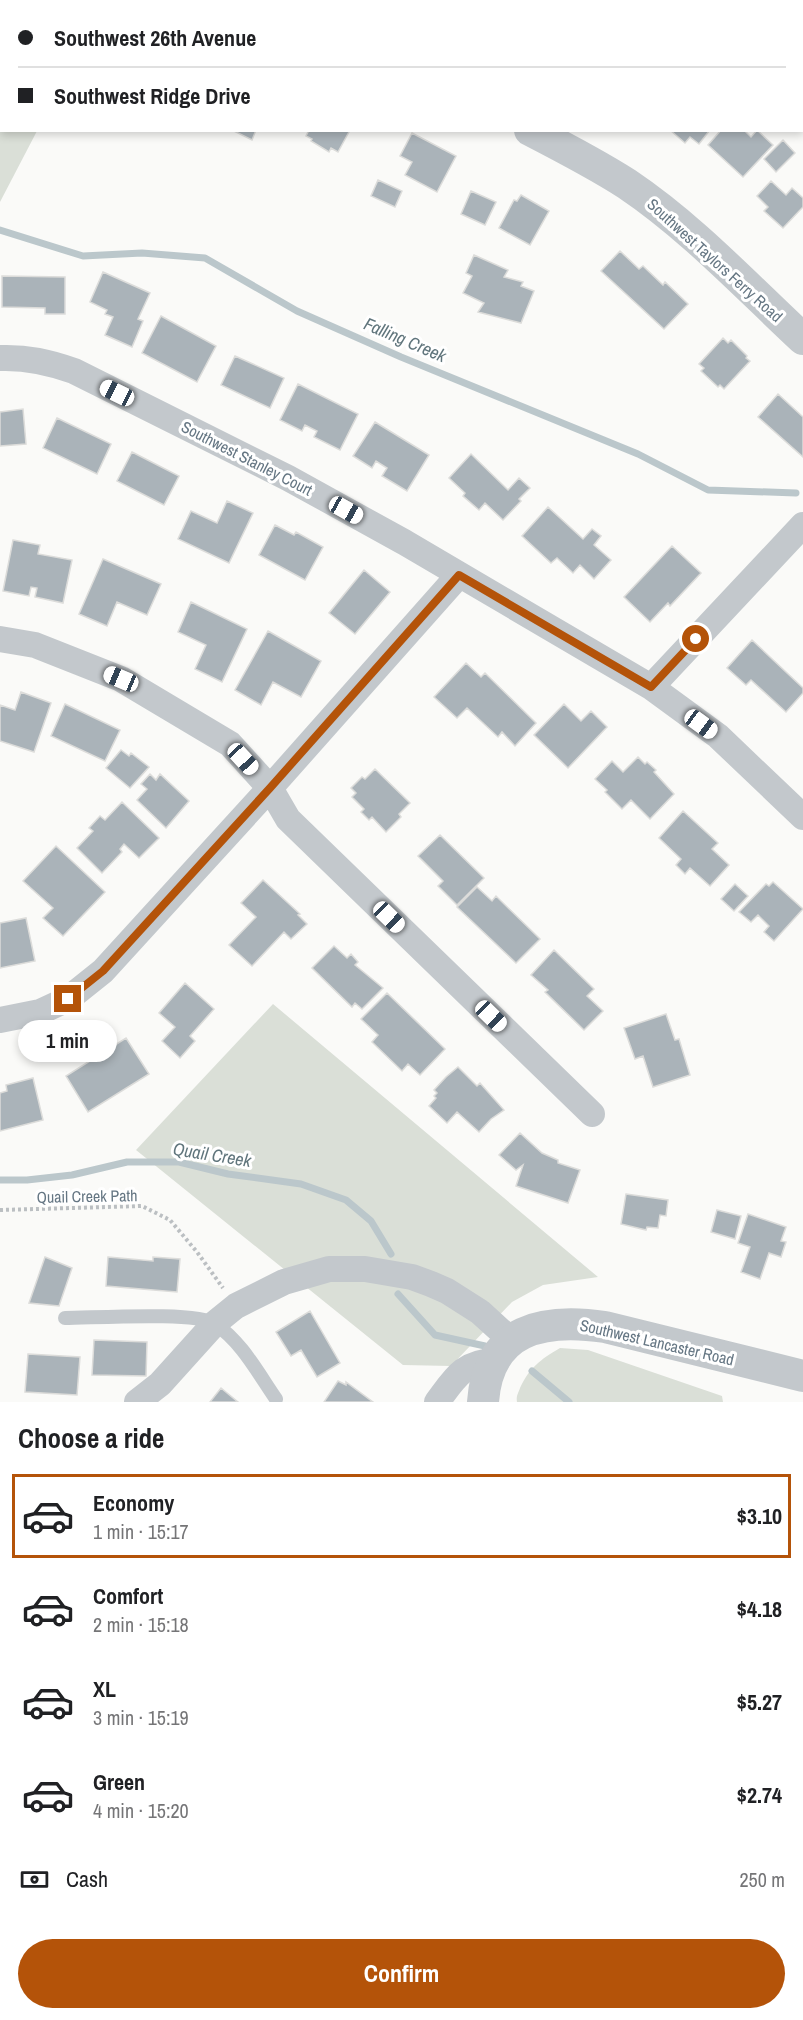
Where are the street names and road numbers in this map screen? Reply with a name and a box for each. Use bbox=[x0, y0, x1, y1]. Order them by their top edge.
street label: Southwest Taylors Ferry Road bbox=[643, 193, 787, 327]
street label: Southwest Stanley Court bbox=[178, 415, 317, 501]
street label: Quail Creek Path bbox=[36, 1184, 138, 1208]
street label: Southwest Lancaster Road bbox=[578, 1314, 736, 1370]

